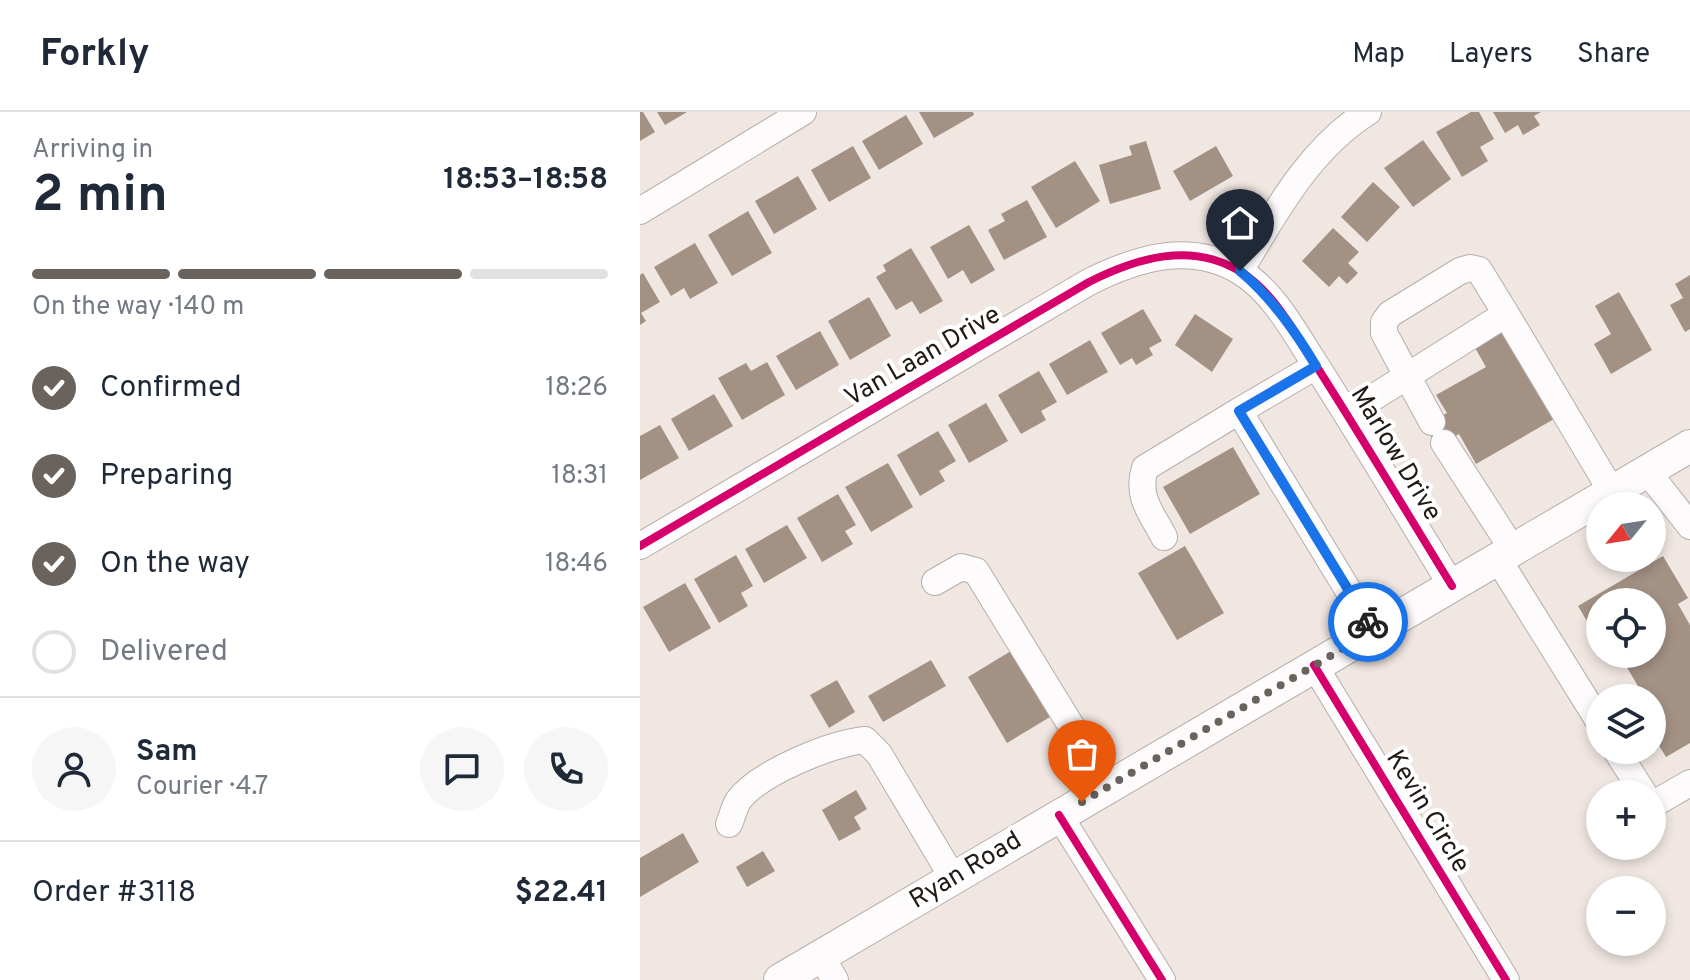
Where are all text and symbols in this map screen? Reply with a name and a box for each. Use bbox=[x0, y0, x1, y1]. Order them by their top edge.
text: Forkly bbox=[40, 31, 150, 80]
text: Map bbox=[1352, 37, 1405, 73]
text: Layers bbox=[1449, 37, 1533, 73]
text: Share bbox=[1577, 37, 1650, 73]
text: Arriving in bbox=[32, 134, 153, 167]
text: 18:53–18:58 bbox=[443, 162, 608, 199]
text: 2 min bbox=[32, 164, 168, 230]
pin bbox=[1206, 189, 1274, 271]
icon: home bbox=[1218, 201, 1262, 245]
text: On the way · 140 m bbox=[32, 291, 244, 324]
street label: Van Laan Drive bbox=[839, 299, 1007, 415]
icon: check bbox=[32, 366, 76, 410]
text: Confirmed bbox=[100, 370, 242, 407]
text: 18:26 bbox=[545, 372, 608, 405]
street label: Marlow Drive bbox=[1342, 381, 1448, 527]
icon: check bbox=[32, 454, 76, 498]
text: Preparing bbox=[100, 458, 233, 495]
text: 18:31 bbox=[551, 460, 608, 493]
north arrow bbox=[1586, 492, 1666, 572]
map controls bbox=[1586, 492, 1666, 956]
icon: check bbox=[32, 542, 76, 586]
text: On the way bbox=[100, 546, 250, 583]
text: 18:46 bbox=[545, 548, 608, 581]
courier bbox=[1328, 582, 1408, 662]
button: locate bbox=[1586, 588, 1666, 668]
icon: bike bbox=[1346, 600, 1390, 644]
text: Delivered bbox=[100, 634, 228, 671]
button: layers bbox=[1586, 684, 1666, 764]
pin bbox=[1048, 720, 1116, 802]
button: person bbox=[32, 727, 116, 811]
button: chat bbox=[420, 727, 504, 811]
button: phone bbox=[524, 727, 608, 811]
icon: bag bbox=[1060, 732, 1104, 776]
text: Sam bbox=[136, 734, 198, 771]
street label: Kevin Circle bbox=[1377, 745, 1477, 879]
text: Courier · 4.7 bbox=[136, 771, 268, 804]
button: + bbox=[1586, 780, 1666, 860]
street label: Ryan Road bbox=[904, 825, 1028, 917]
text: Order #3118 bbox=[32, 875, 196, 912]
text: $22.41 bbox=[515, 875, 608, 912]
button: − bbox=[1586, 876, 1666, 956]

